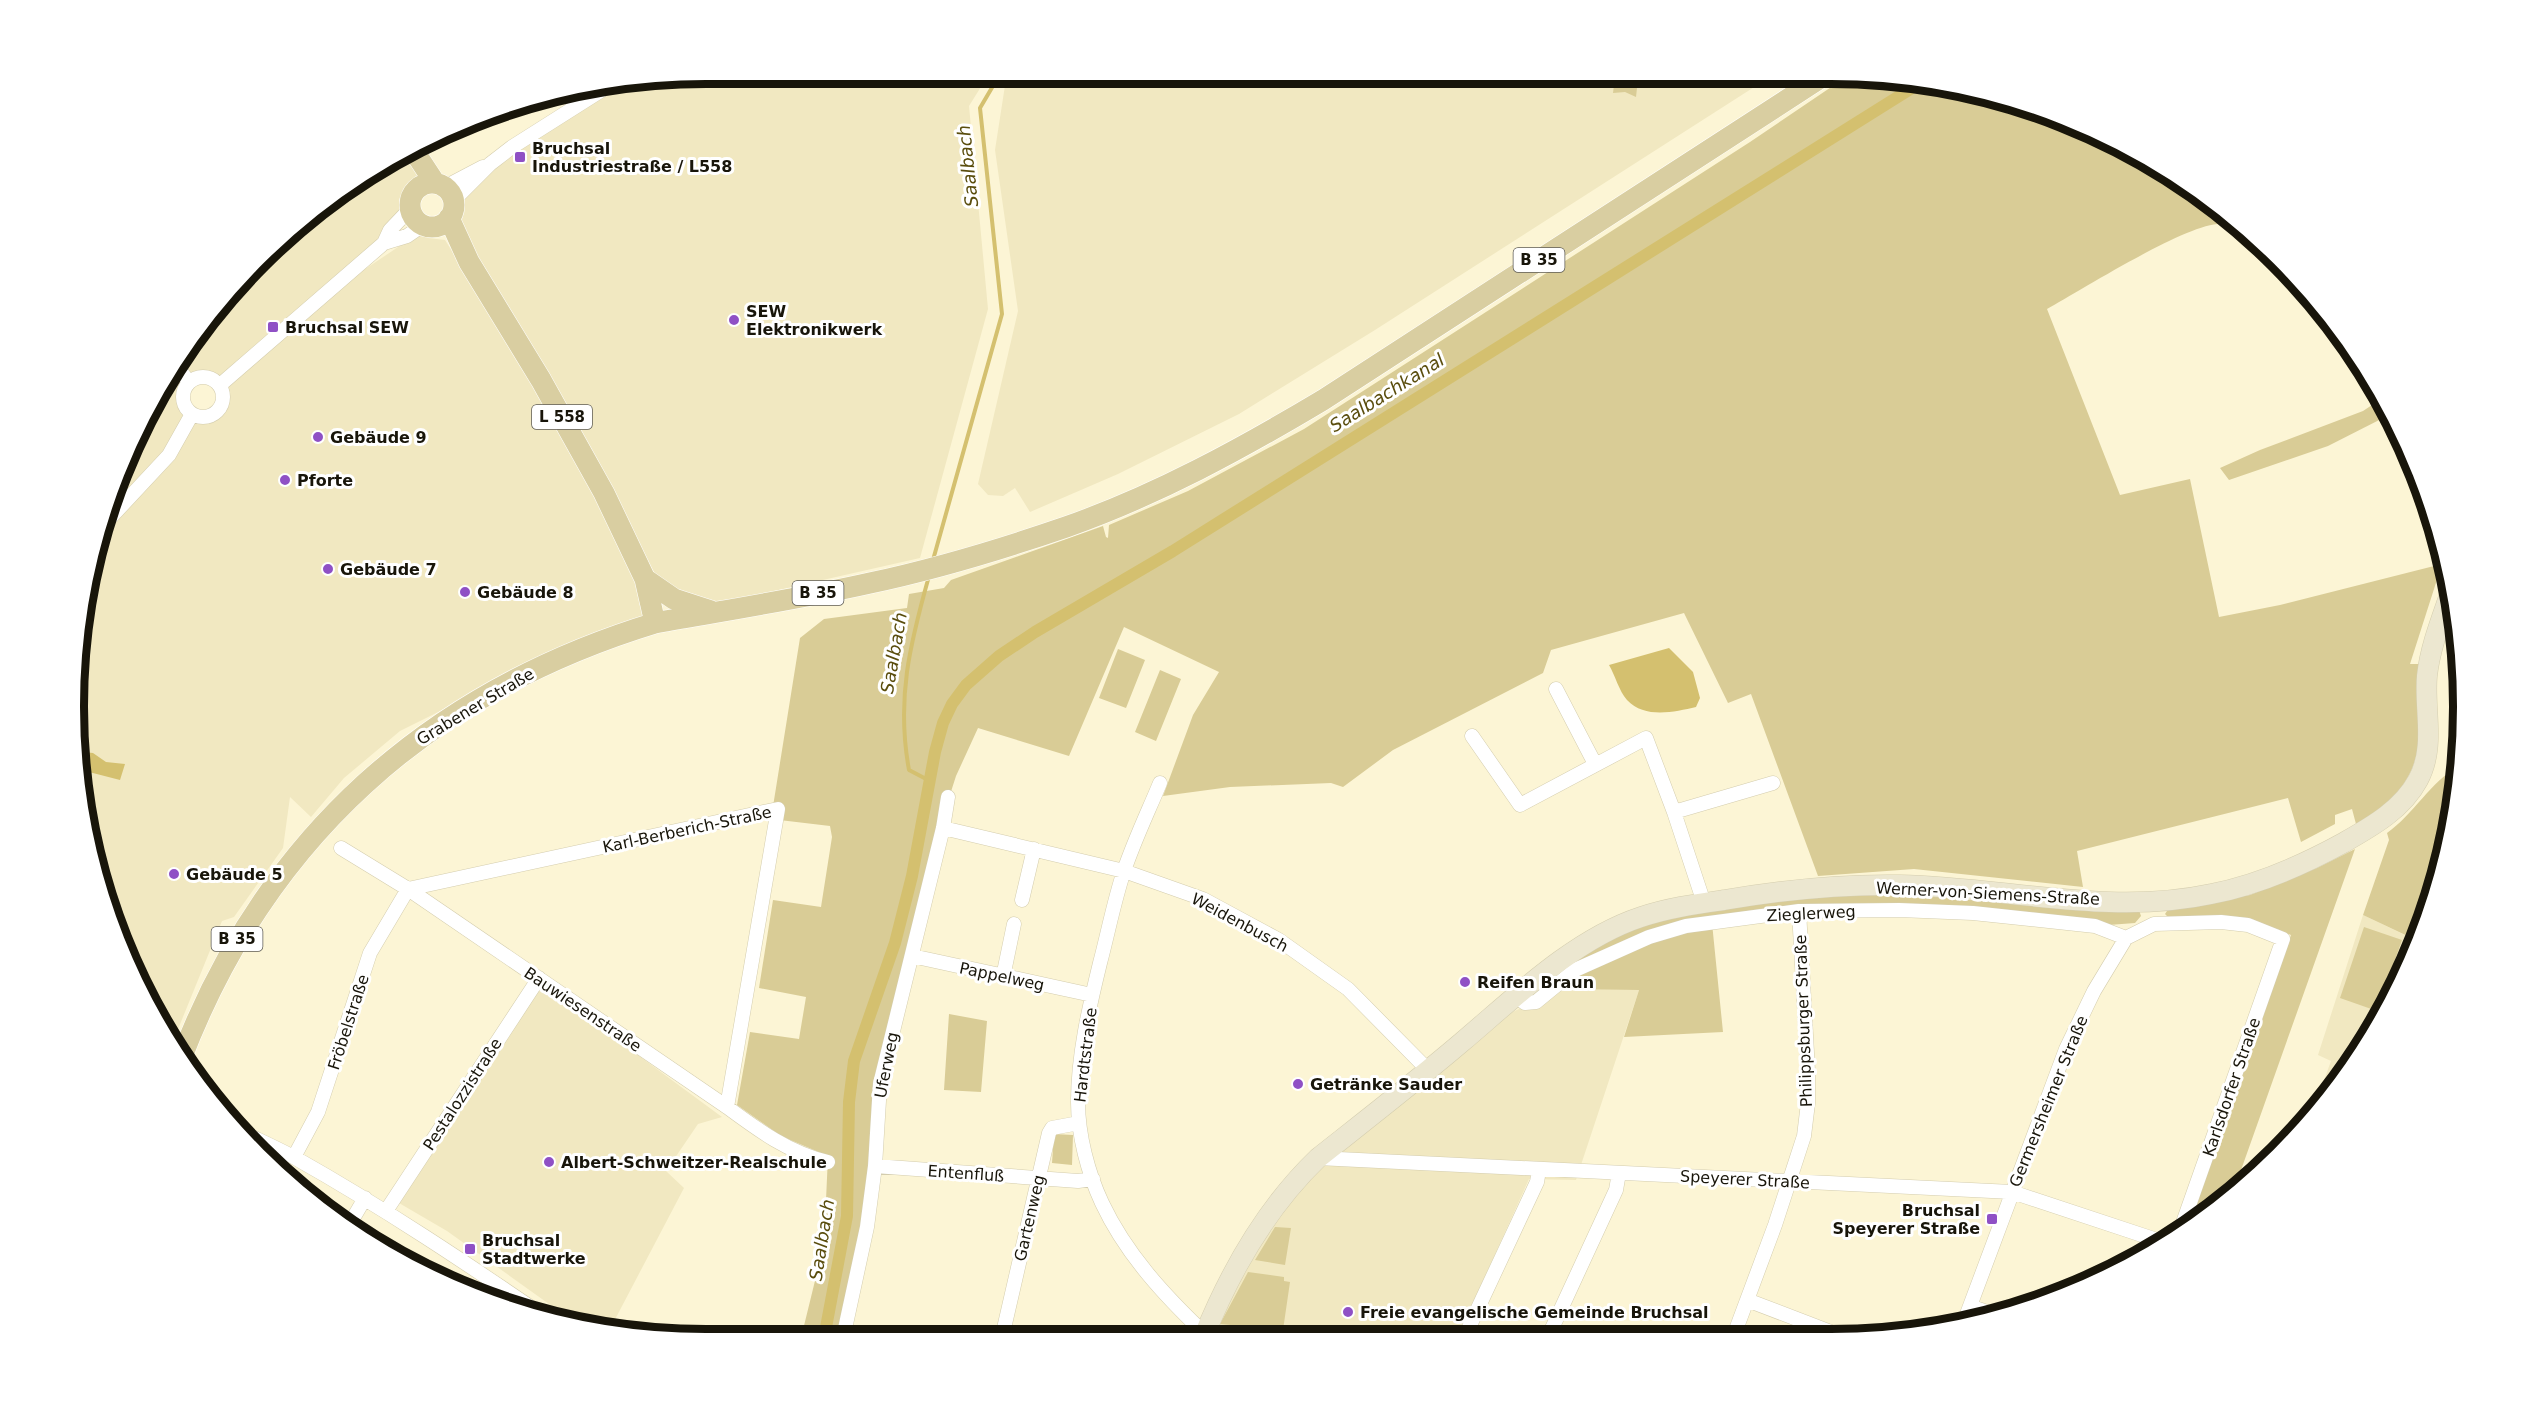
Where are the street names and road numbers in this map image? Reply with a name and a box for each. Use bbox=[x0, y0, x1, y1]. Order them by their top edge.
road number: B 35 bbox=[1514, 248, 1564, 272]
road number: L 558 bbox=[532, 405, 592, 429]
road number: B 35 bbox=[792, 581, 844, 605]
street label: Grabener Straße bbox=[413, 664, 537, 749]
street label: Karl-Berberich-Straße bbox=[601, 802, 773, 857]
street label: Werner-von-Siemens-Straße bbox=[1876, 878, 2100, 909]
street label: Weidenbusch bbox=[1188, 889, 1291, 956]
street label: Zieglerweg bbox=[1766, 902, 1856, 925]
road number: B 35 bbox=[212, 927, 262, 951]
street label: Philippsburger Straße bbox=[1791, 934, 1816, 1108]
street label: Pappelweg bbox=[958, 958, 1046, 995]
street label: Bauwiesenstraße bbox=[520, 963, 645, 1056]
street label: Fröbelstraße bbox=[324, 972, 373, 1072]
street label: Hardtstraße bbox=[1070, 1007, 1101, 1104]
street label: Germersheimer Straße bbox=[2005, 1013, 2092, 1190]
street label: Karlsdorfer Straße bbox=[2199, 1015, 2264, 1159]
street label: Uferweg bbox=[871, 1030, 902, 1100]
street label: Pestalozzistraße bbox=[419, 1035, 506, 1154]
street label: Entenfluß bbox=[927, 1161, 1005, 1186]
street label: Speyerer Straße bbox=[1680, 1167, 1810, 1192]
street label: Gartenweg bbox=[1010, 1173, 1049, 1263]

